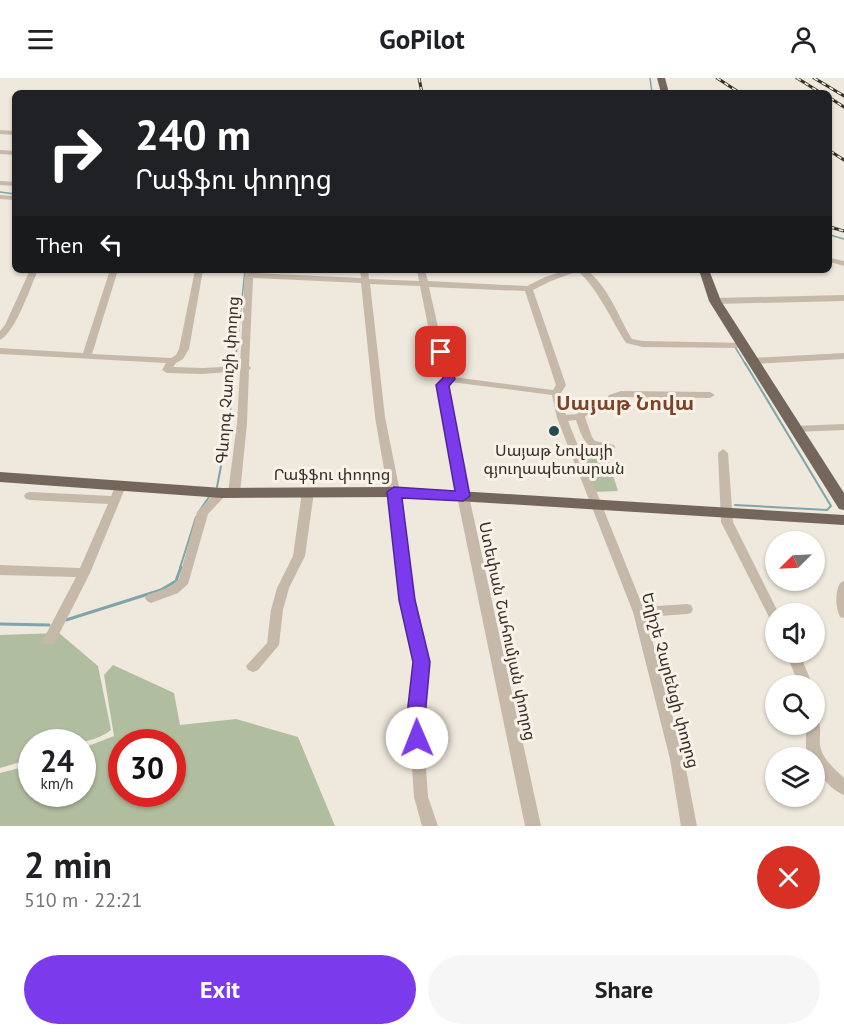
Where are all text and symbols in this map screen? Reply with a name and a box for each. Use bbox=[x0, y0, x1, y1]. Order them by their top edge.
text: GoPilot bbox=[379, 22, 465, 56]
icon: menu bbox=[24, 23, 57, 56]
icon: person bbox=[787, 23, 820, 56]
text: 240 m bbox=[135, 107, 251, 162]
icon: right bbox=[36, 114, 114, 192]
text: Րաֆֆու փողոց bbox=[135, 162, 332, 196]
icon: left bbox=[95, 228, 128, 261]
text: Then bbox=[36, 231, 83, 259]
street label: Գևորգ Չաուշի փողոց bbox=[211, 295, 243, 465]
pin bbox=[415, 326, 466, 377]
icon: arrive bbox=[424, 335, 457, 368]
district label: Սայաթ Նովա bbox=[556, 390, 694, 416]
marker: Սայաթ Նովայի գյուղապետարան bbox=[547, 424, 561, 438]
place label: Սայաթ Նովայի գյուղապետարան bbox=[484, 440, 625, 478]
street label: Րաֆֆու փողոց bbox=[274, 464, 390, 484]
street label: Ստեփան Շահումյան փողոց bbox=[475, 520, 541, 742]
north arrow bbox=[765, 531, 825, 591]
map controls bbox=[765, 531, 825, 807]
street label: Եղիշե Չարենցի փողոց bbox=[638, 590, 704, 770]
button: sound bbox=[765, 603, 825, 663]
button: search bbox=[765, 675, 825, 735]
position arrow bbox=[385, 706, 449, 770]
speed limit sign: 30 bbox=[108, 729, 186, 807]
text: 24 bbox=[40, 741, 74, 780]
button: layers bbox=[765, 747, 825, 807]
text: km/h bbox=[41, 774, 73, 793]
text: 2 min bbox=[24, 841, 112, 888]
button: close bbox=[757, 846, 820, 909]
text: 510 m · 22:21 bbox=[24, 887, 142, 913]
button: Exit bbox=[24, 955, 416, 1024]
button: Share bbox=[428, 955, 820, 1024]

